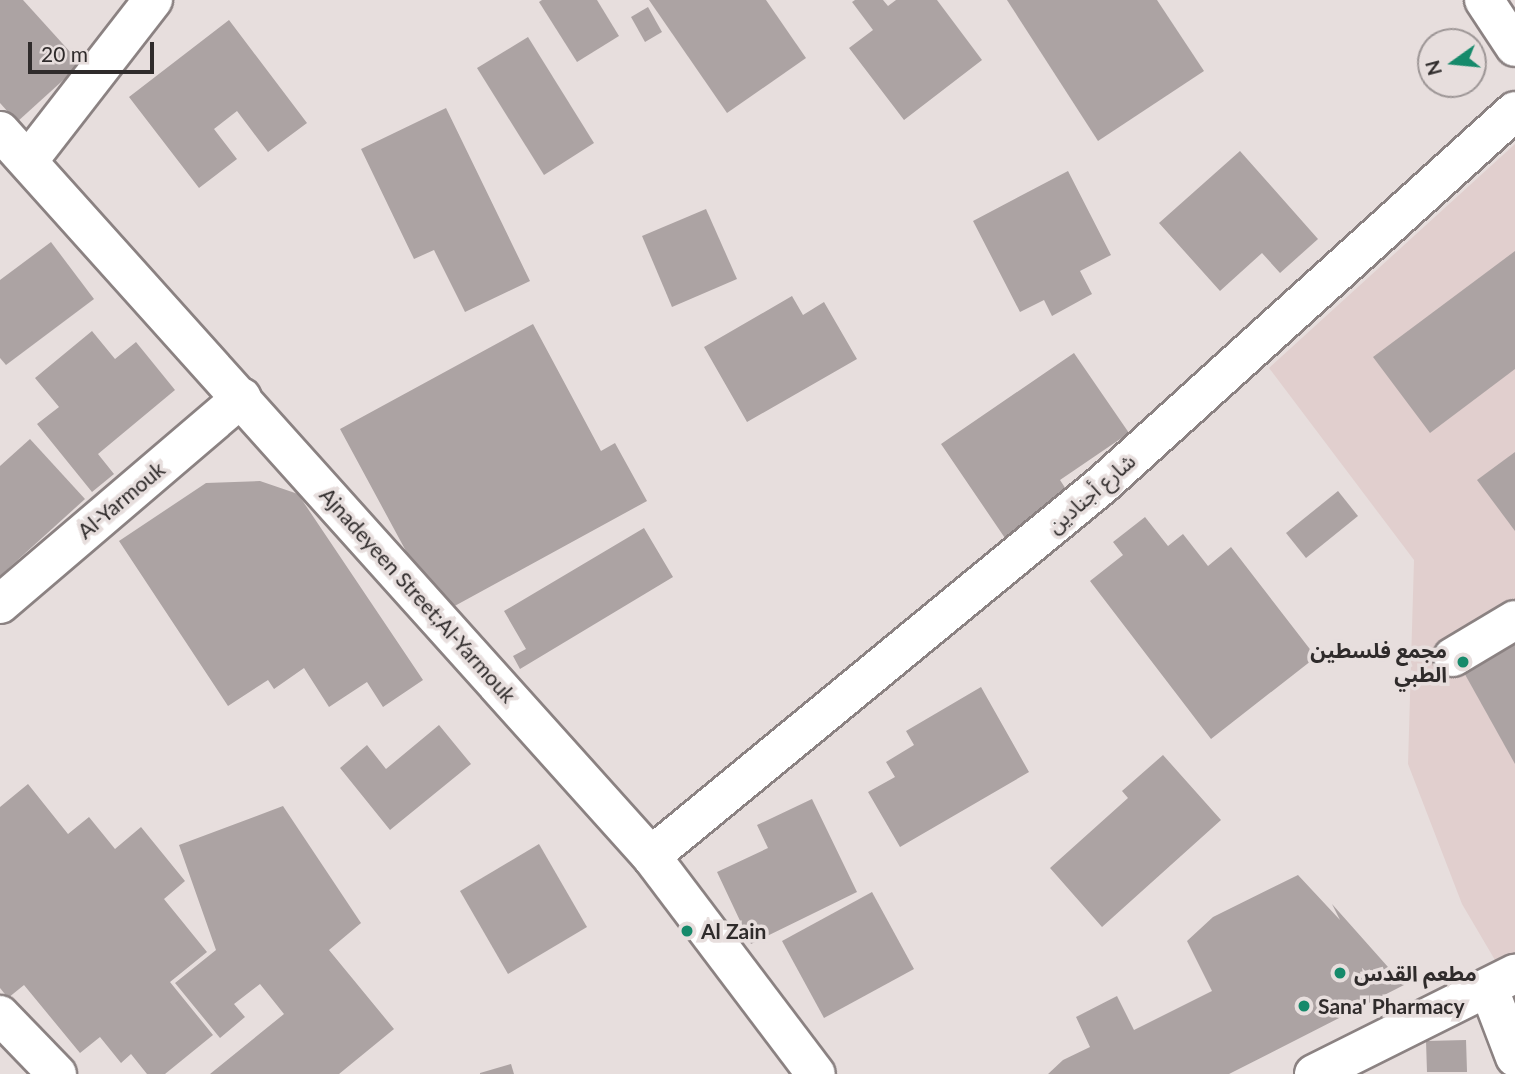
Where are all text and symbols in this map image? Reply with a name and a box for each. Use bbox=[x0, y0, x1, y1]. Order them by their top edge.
scale bar bbox=[32, 28, 158, 72]
north arrow bbox=[1417, 28, 1487, 98]
text: 20 m bbox=[41, 41, 88, 66]
text: N bbox=[1420, 58, 1446, 78]
street label: شارع أجنادين bbox=[1042, 448, 1140, 538]
street label: Al-Yarmouk bbox=[72, 456, 170, 544]
street label: Ajnadeyeen Street;Al-Yarmouk bbox=[315, 482, 521, 708]
place label: مجمع فلسطين الطبي bbox=[1310, 637, 1447, 687]
marker: مجمع فلسطين الطبي bbox=[1453, 652, 1473, 672]
place label: Al Zain bbox=[701, 918, 766, 944]
marker: Al Zain bbox=[679, 923, 695, 939]
place label: مطعم القدس bbox=[1354, 960, 1477, 986]
marker: مطعم القدس bbox=[1332, 965, 1348, 981]
place label: Sana' Pharmacy bbox=[1318, 993, 1465, 1019]
marker: Sana' Pharmacy bbox=[1296, 998, 1312, 1014]

